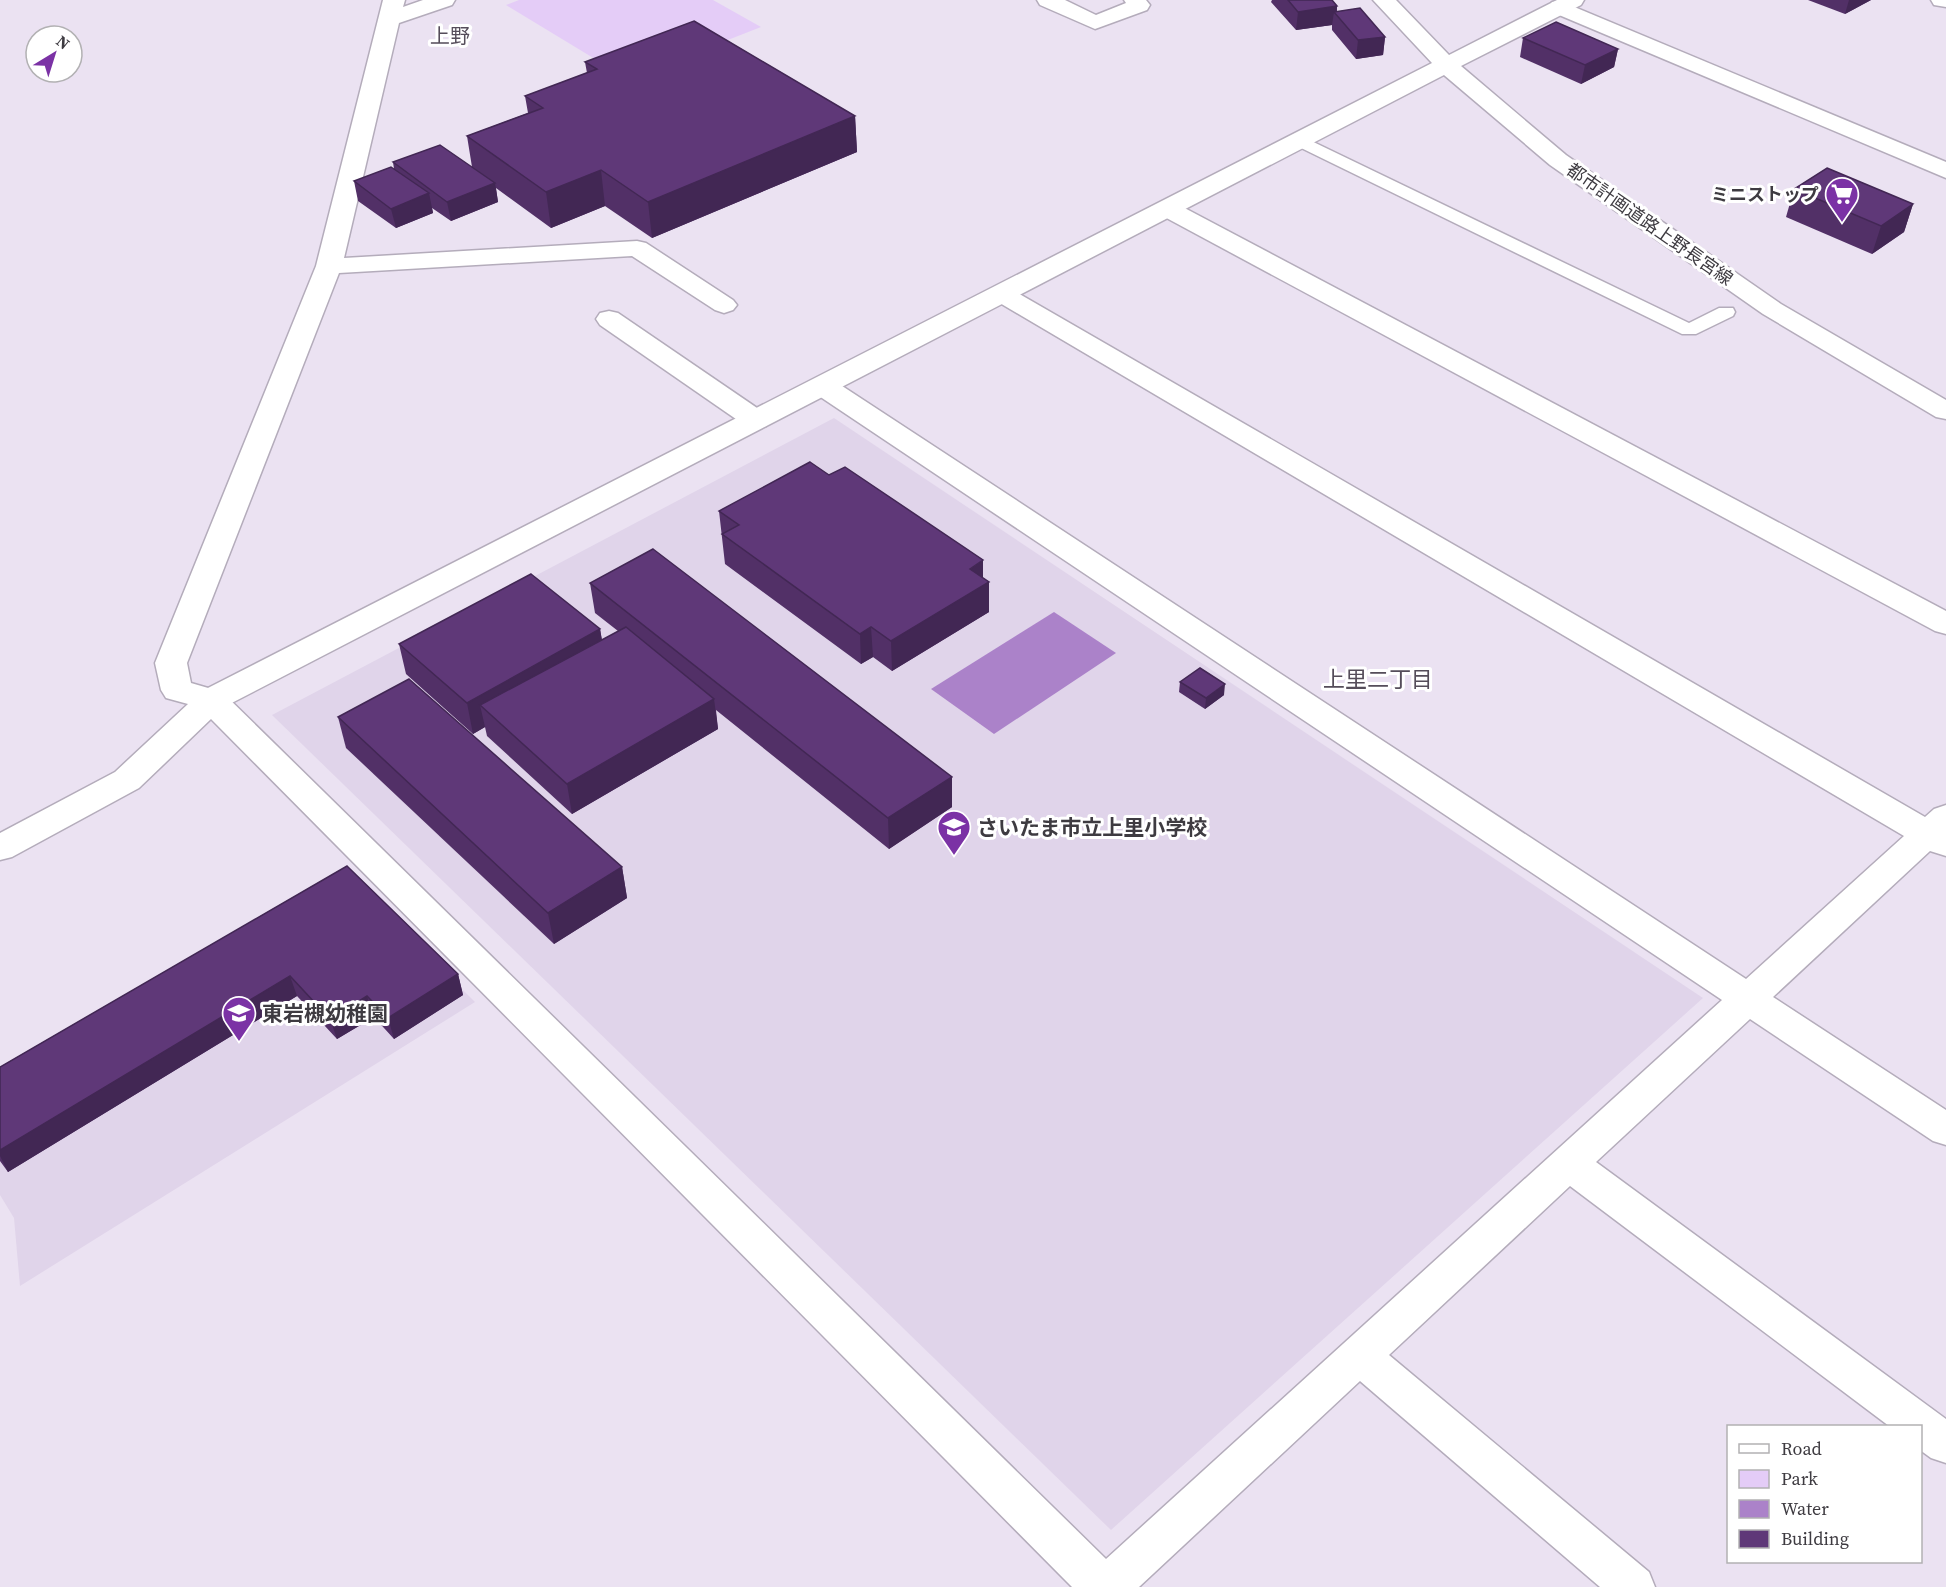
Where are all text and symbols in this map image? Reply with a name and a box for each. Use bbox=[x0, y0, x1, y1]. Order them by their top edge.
district label: 上野 bbox=[430, 22, 470, 50]
north arrow bbox=[24, 24, 84, 84]
text: N bbox=[52, 30, 75, 55]
street label: 都市計画道路上野長宮線 bbox=[1562, 157, 1738, 291]
supermarket icon: ミニストップ bbox=[1824, 176, 1860, 223]
place label: ミニストップ bbox=[1711, 182, 1819, 207]
district label: 上里二丁目 bbox=[1323, 664, 1433, 694]
school or university icon: さいたま市立上里小学校 bbox=[936, 809, 972, 856]
place label: さいたま市立上里小学校 bbox=[977, 813, 1207, 842]
school or university icon: 東岩槻幼稚園 bbox=[221, 995, 257, 1042]
place label: 東岩槻幼稚園 bbox=[262, 999, 388, 1028]
legend bbox=[1727, 1425, 1922, 1563]
text: Road bbox=[1781, 1436, 1822, 1461]
text: Park bbox=[1781, 1466, 1818, 1491]
text: Water bbox=[1781, 1496, 1829, 1521]
text: Building bbox=[1781, 1526, 1849, 1551]

